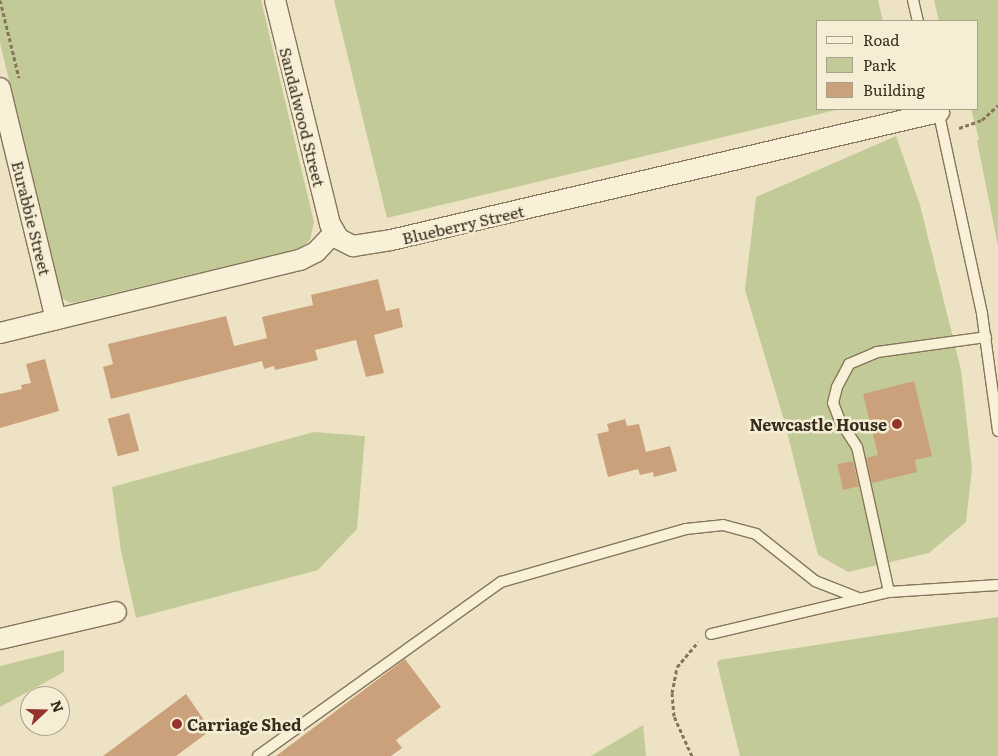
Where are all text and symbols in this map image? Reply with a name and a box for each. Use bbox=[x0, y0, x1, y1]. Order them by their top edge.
legend bbox=[816, 20, 978, 110]
text: Road bbox=[863, 28, 899, 51]
street label: Sandalwood Street bbox=[276, 45, 330, 189]
text: Park bbox=[863, 53, 896, 76]
text: Building bbox=[863, 78, 925, 101]
street label: Eurabbie Street bbox=[8, 159, 56, 277]
street label: Blueberry Street bbox=[400, 201, 526, 247]
place label: Newcastle House bbox=[749, 414, 887, 434]
marker: Newcastle House bbox=[891, 418, 903, 430]
north arrow bbox=[20, 686, 70, 736]
text: N bbox=[47, 697, 70, 715]
place label: Carriage Shed bbox=[187, 714, 302, 734]
marker: Carriage Shed bbox=[171, 718, 183, 730]

